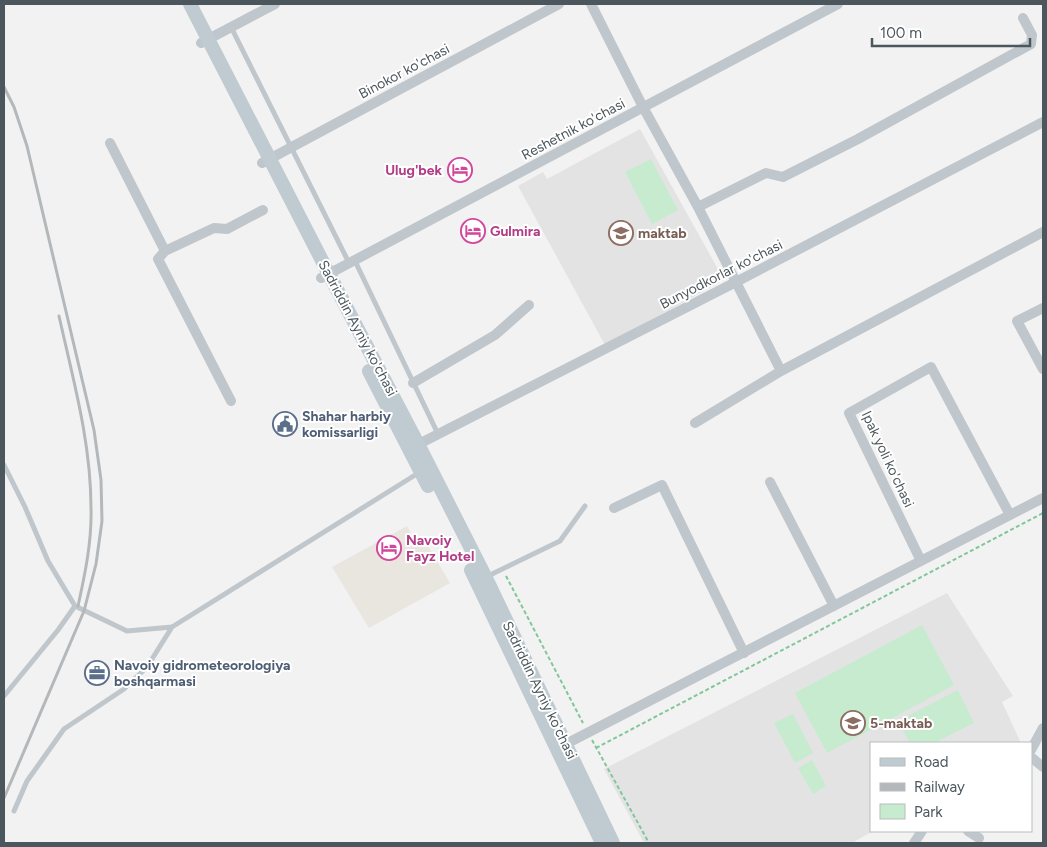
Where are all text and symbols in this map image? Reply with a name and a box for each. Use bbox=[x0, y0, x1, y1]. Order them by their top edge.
scale bar bbox=[872, 15, 1030, 47]
text: 100 m bbox=[880, 24, 922, 42]
street label: Binokor ko'chasi bbox=[356, 40, 453, 103]
street label: Reshetnik ko'chasi bbox=[519, 95, 628, 164]
hotel icon: Ulug'bek bbox=[447, 157, 473, 183]
place label: Ulug'bek bbox=[385, 162, 442, 179]
hotel icon: Gulmira bbox=[460, 218, 486, 244]
school or university icon: maktab bbox=[608, 220, 634, 246]
place label: Gulmira bbox=[490, 223, 540, 240]
place label: maktab bbox=[638, 225, 687, 242]
street label: Bunyodkorlar ko'chasi bbox=[657, 236, 785, 313]
street label: Sadriddin Ayniy ko'chasi bbox=[315, 257, 401, 399]
place label: Shahar harbiy komissarligi bbox=[302, 408, 392, 441]
street label: Ipak yoli ko'chasi bbox=[858, 408, 917, 510]
public building icon: Shahar harbiy komissarligi bbox=[272, 411, 298, 437]
place label: Navoiy Fayz Hotel bbox=[406, 532, 474, 565]
hotel icon: Navoiy Fayz Hotel bbox=[376, 535, 402, 561]
street label: Sadriddin Ayniy ko'chasi bbox=[499, 619, 580, 762]
place label: Navoiy gidrometeorologiya boshqarmasi bbox=[114, 657, 290, 690]
office icon: Navoiy gidrometeorologiya boshqarmasi bbox=[84, 660, 110, 686]
school or university icon: 5-maktab bbox=[840, 710, 866, 736]
place label: 5-maktab bbox=[870, 715, 932, 732]
legend bbox=[870, 742, 1032, 832]
text: Road bbox=[914, 753, 949, 771]
text: Railway bbox=[914, 778, 965, 796]
text: Park bbox=[914, 803, 943, 821]

